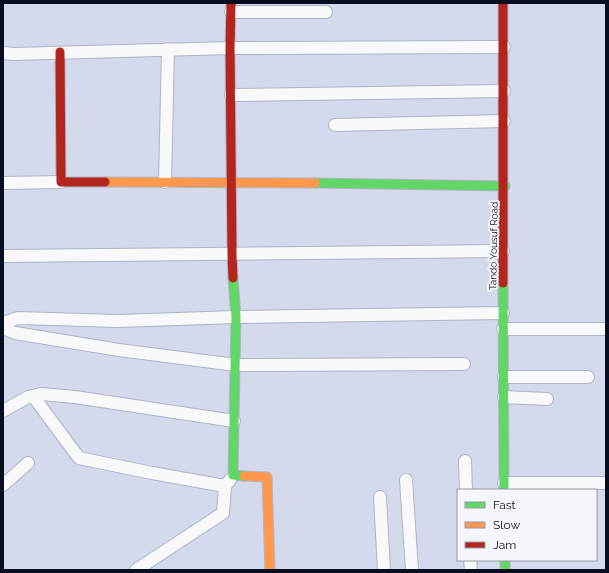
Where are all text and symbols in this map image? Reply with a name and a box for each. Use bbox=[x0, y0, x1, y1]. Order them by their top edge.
street label: Tando Yousuf Road bbox=[487, 202, 500, 290]
legend bbox=[457, 489, 597, 561]
text: Fast bbox=[493, 498, 516, 512]
text: Slow bbox=[493, 518, 520, 532]
text: Jam bbox=[493, 538, 516, 552]

